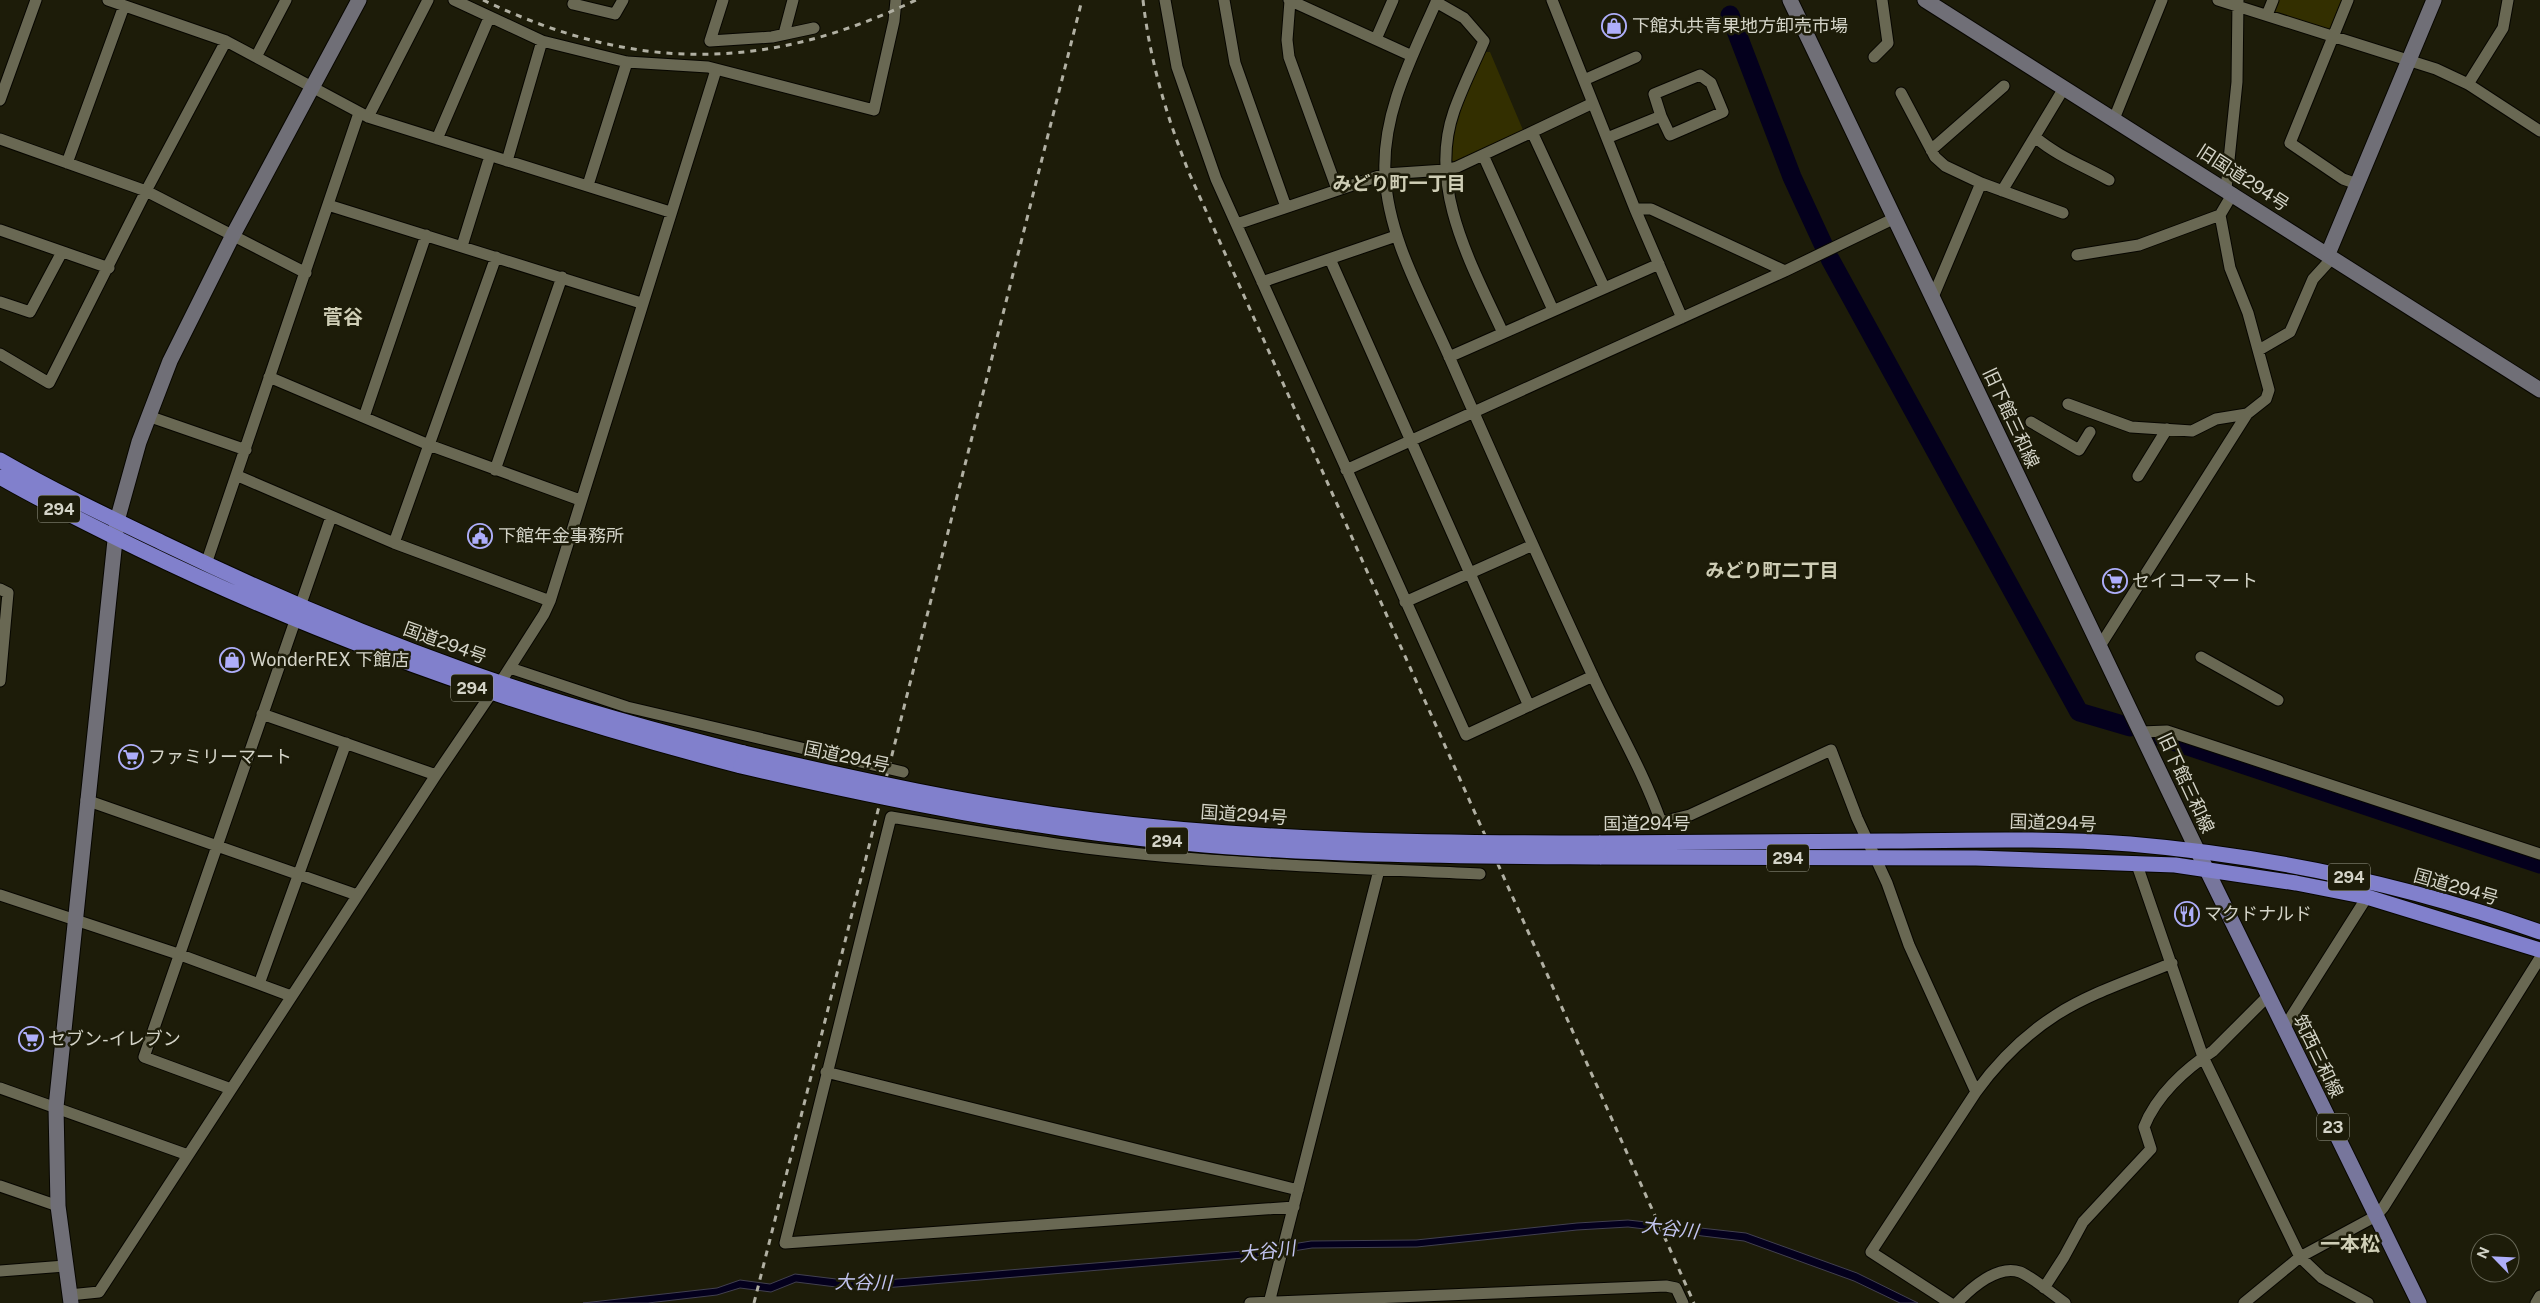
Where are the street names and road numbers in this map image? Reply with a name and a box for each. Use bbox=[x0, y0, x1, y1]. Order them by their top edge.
street label: 旧国道294号 bbox=[2193, 140, 2293, 215]
street label: 旧下館三和線 bbox=[1979, 364, 2044, 471]
road number: 294 bbox=[38, 496, 80, 522]
street label: 国道294号 bbox=[401, 618, 490, 667]
road number: 294 bbox=[451, 674, 493, 701]
street label: 旧下館三和線 bbox=[2154, 729, 2219, 836]
street label: 国道294号 bbox=[802, 737, 892, 776]
street label: 国道294号 bbox=[1200, 801, 1288, 828]
street label: 国道294号 bbox=[2009, 810, 2097, 835]
street label: 国道294号 bbox=[1603, 813, 1691, 834]
road number: 294 bbox=[1146, 828, 1188, 854]
road number: 294 bbox=[1767, 844, 1809, 871]
road number: 294 bbox=[2328, 864, 2370, 890]
street label: 国道294号 bbox=[2411, 864, 2501, 909]
street label: 筑西三和線 bbox=[2289, 1011, 2348, 1101]
road number: 23 bbox=[2317, 1114, 2349, 1140]

